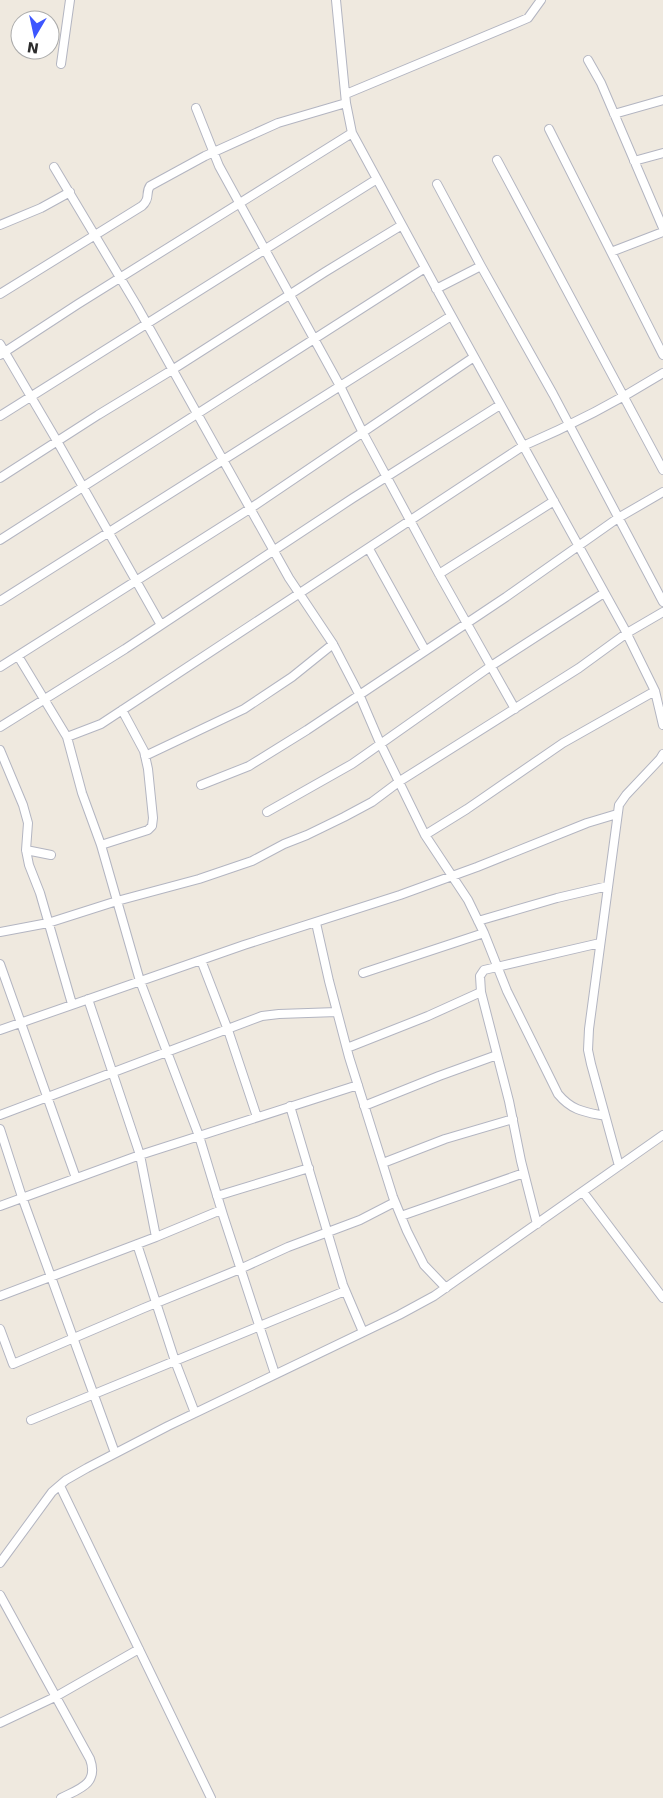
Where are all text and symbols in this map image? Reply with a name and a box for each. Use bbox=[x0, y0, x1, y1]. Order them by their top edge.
north arrow bbox=[10, 10, 60, 60]
text: N bbox=[26, 39, 40, 57]

